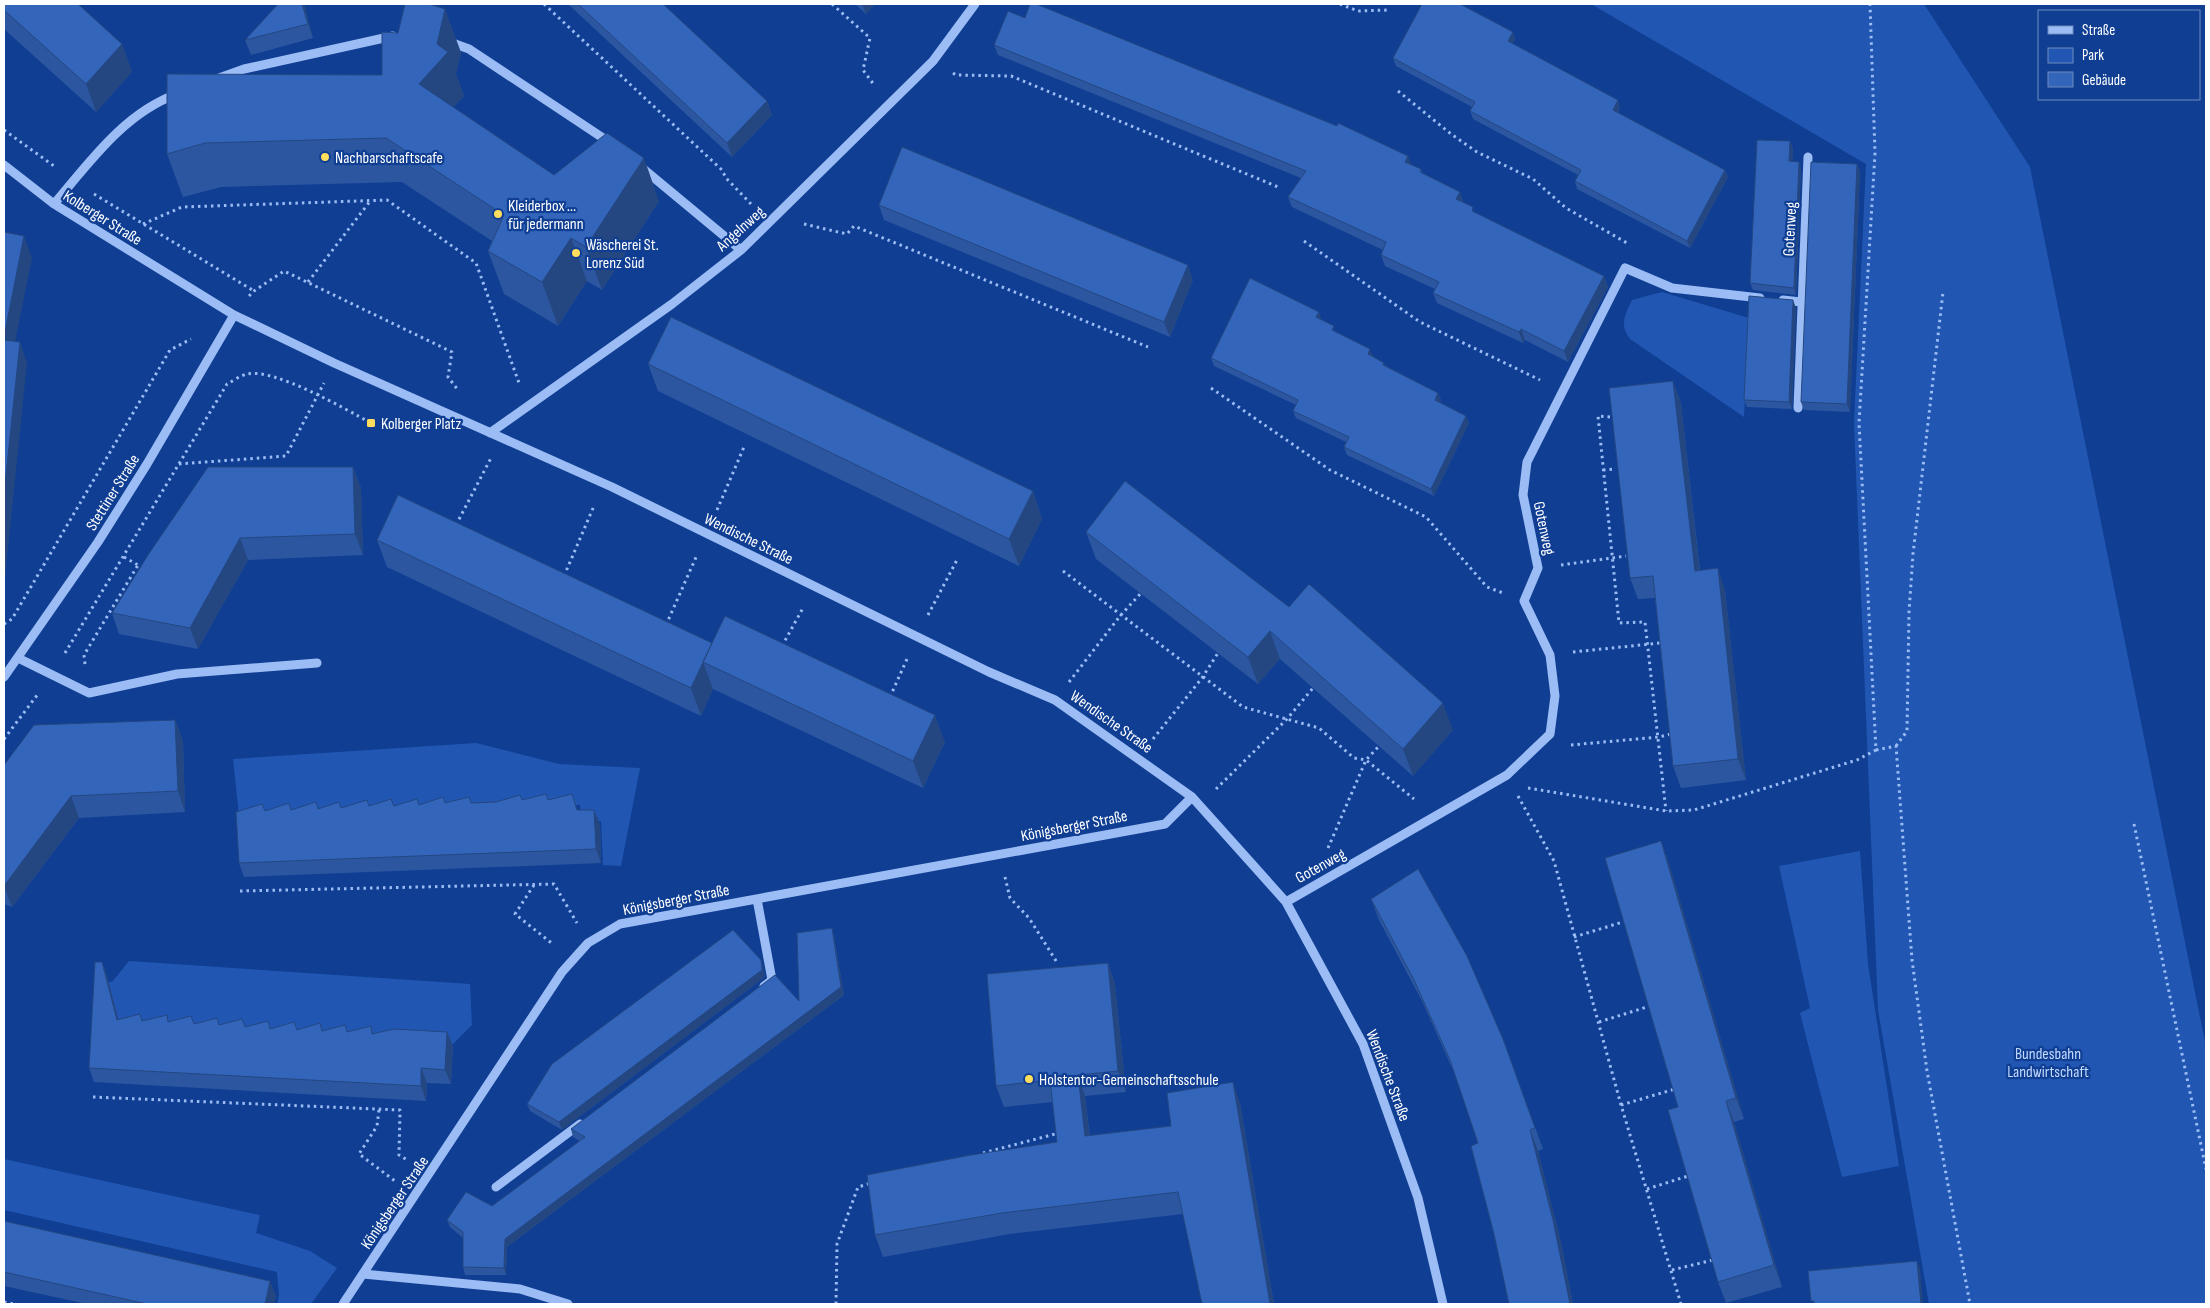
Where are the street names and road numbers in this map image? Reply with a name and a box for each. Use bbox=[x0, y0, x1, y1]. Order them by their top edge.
street label: Kolberger Straße bbox=[59, 187, 145, 250]
street label: Gotenweg bbox=[1780, 201, 1801, 257]
street label: Angelnweg bbox=[712, 203, 769, 256]
street label: Stettiner Straße bbox=[82, 451, 144, 535]
street label: Gotenweg bbox=[1529, 500, 1558, 557]
street label: Wendische Straße bbox=[701, 510, 796, 569]
street label: Wendische Straße bbox=[1066, 687, 1156, 758]
street label: Königsberger Straße bbox=[1019, 807, 1129, 846]
street label: Gotenweg bbox=[1292, 845, 1349, 888]
street label: Königsberger Straße bbox=[621, 881, 731, 920]
street label: Wendische Straße bbox=[1361, 1027, 1414, 1124]
street label: Königsberger Straße bbox=[357, 1153, 433, 1253]

